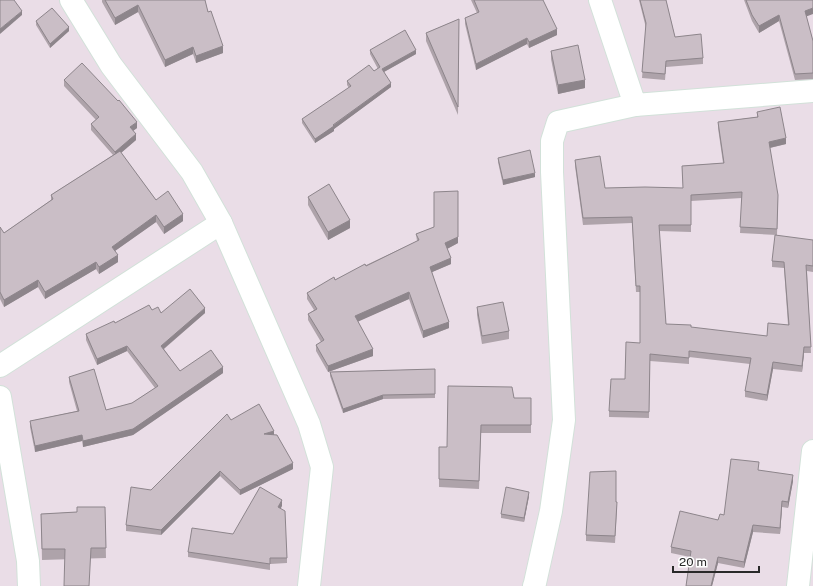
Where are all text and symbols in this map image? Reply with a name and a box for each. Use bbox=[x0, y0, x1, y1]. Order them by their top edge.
scale bar bbox=[673, 548, 759, 574]
text: 20 m bbox=[679, 555, 707, 569]

